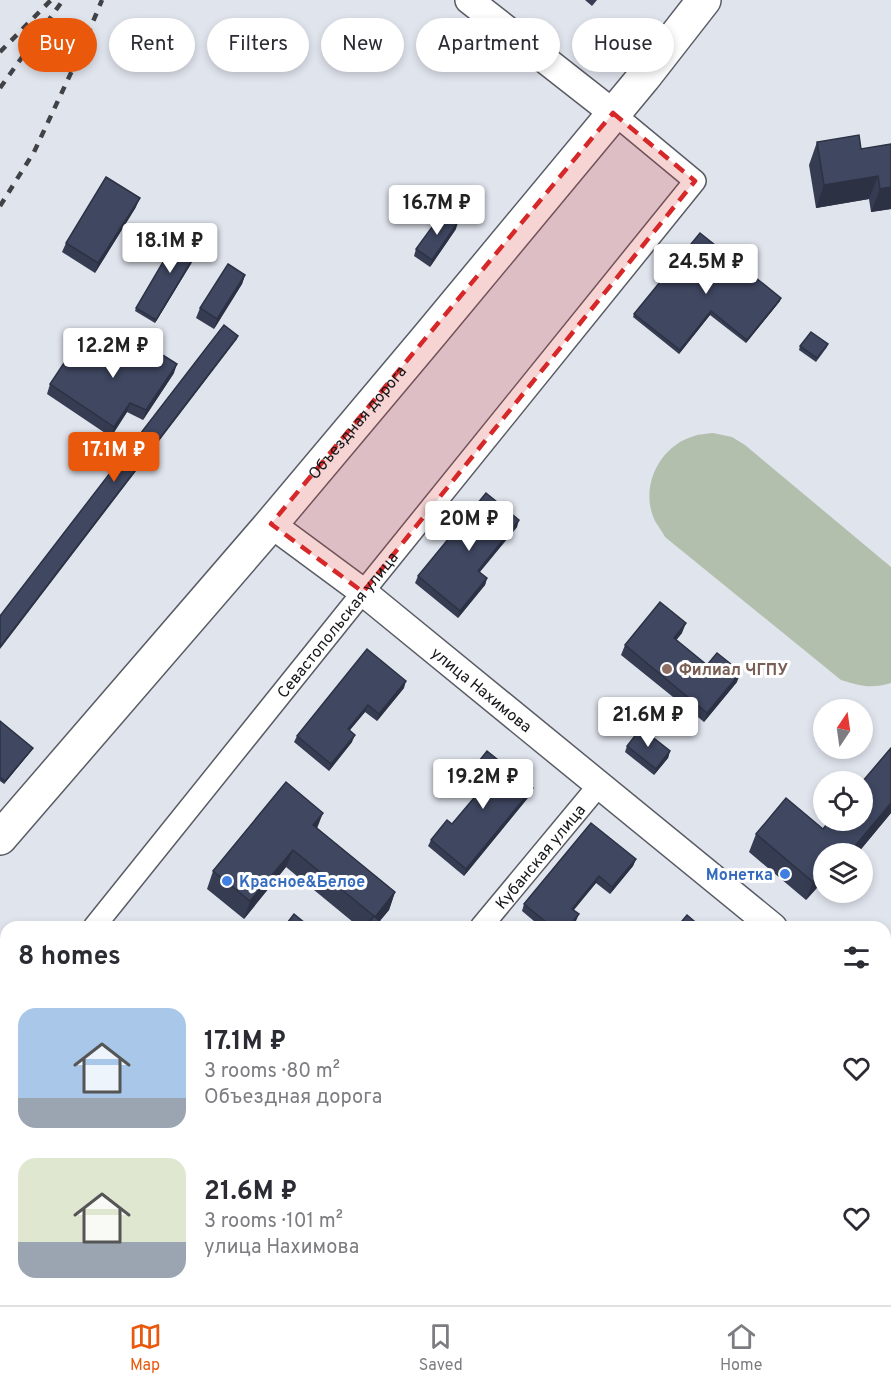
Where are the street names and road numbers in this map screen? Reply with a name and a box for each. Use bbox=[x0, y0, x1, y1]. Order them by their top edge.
street label: Объездная дорога bbox=[305, 362, 412, 484]
street label: Севастопольская улица bbox=[274, 548, 404, 703]
street label: улица Нахимова bbox=[426, 644, 535, 738]
street label: Кубанская улица bbox=[492, 801, 591, 914]

